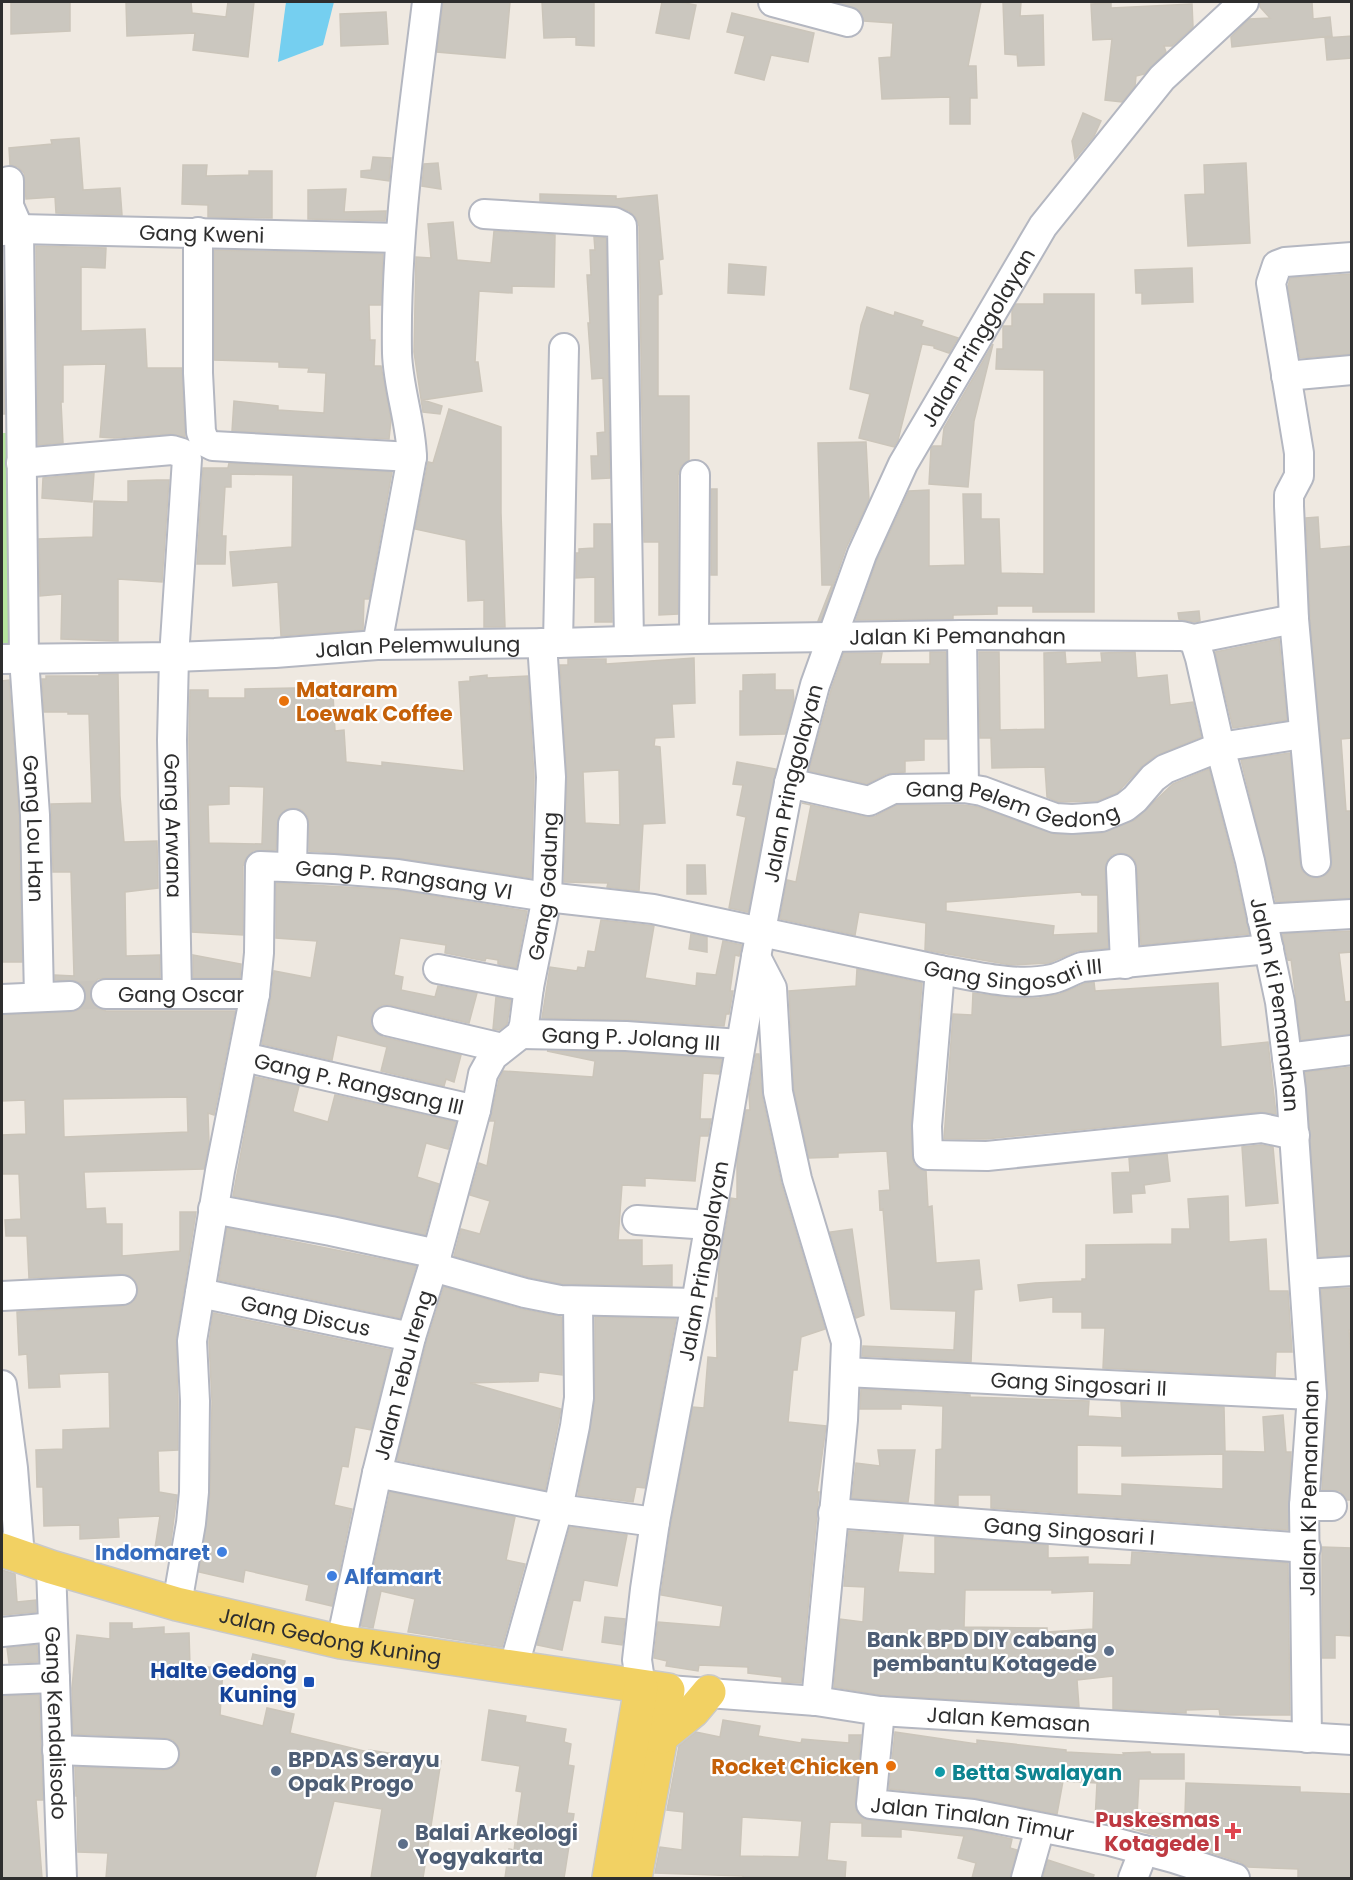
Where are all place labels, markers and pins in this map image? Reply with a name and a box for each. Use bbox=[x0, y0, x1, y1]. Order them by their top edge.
place label: Mataram Loewak Coffee bbox=[296, 675, 453, 728]
marker: Mataram Loewak Coffee bbox=[277, 694, 291, 708]
place label: Indomaret bbox=[95, 1538, 210, 1567]
marker: Indomaret bbox=[215, 1545, 229, 1559]
place label: Alfamart bbox=[344, 1562, 442, 1591]
marker: Alfamart bbox=[325, 1569, 339, 1583]
place label: Bank BPD DIY cabang pembantu Kotagede bbox=[867, 1625, 1097, 1678]
marker: Bank BPD DIY cabang pembantu Kotagede bbox=[1102, 1644, 1116, 1658]
place label: Halte Gedong Kuning bbox=[150, 1656, 297, 1709]
marker: Halte Gedong Kuning bbox=[302, 1675, 316, 1689]
place label: BPDAS Serayu Opak Progo bbox=[288, 1745, 440, 1798]
place label: Rocket Chicken bbox=[711, 1752, 879, 1781]
place label: Betta Swalayan bbox=[952, 1758, 1122, 1787]
marker: Rocket Chicken bbox=[884, 1759, 898, 1773]
marker: BPDAS Serayu Opak Progo bbox=[269, 1764, 283, 1778]
marker: Betta Swalayan bbox=[933, 1765, 947, 1779]
place label: Puskesmas Kotagede I bbox=[1095, 1805, 1220, 1858]
place label: Balai Arkeologi Yogyakarta bbox=[415, 1818, 578, 1871]
marker: Puskesmas Kotagede I bbox=[1224, 1822, 1242, 1840]
marker: Balai Arkeologi Yogyakarta bbox=[396, 1837, 410, 1851]

